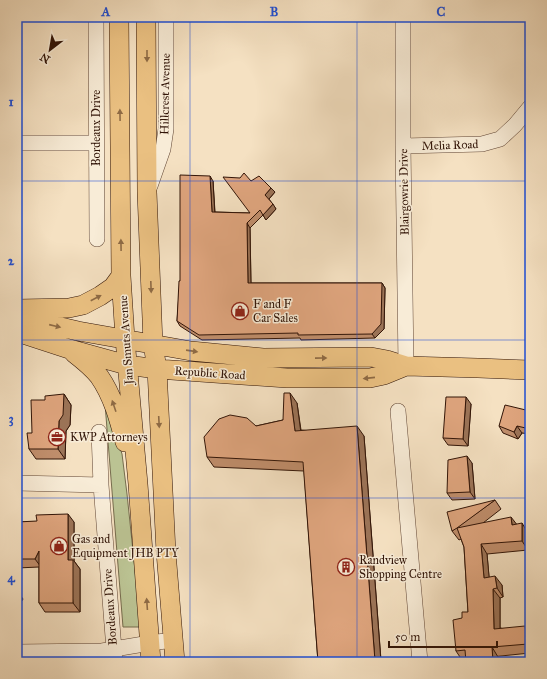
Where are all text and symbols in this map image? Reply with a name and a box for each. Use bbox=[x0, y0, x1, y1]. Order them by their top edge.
text: A bbox=[101, 4, 111, 20]
text: B bbox=[270, 4, 279, 20]
text: C bbox=[437, 4, 446, 20]
north arrow bbox=[30, 30, 70, 70]
text: N bbox=[37, 50, 52, 66]
one-way arrow bbox=[143, 50, 150, 62]
street label: Hillcrest Avenue bbox=[157, 53, 173, 135]
street label: Bordeaux Drive bbox=[89, 90, 103, 166]
text: 1 bbox=[8, 94, 14, 110]
one-way arrow bbox=[117, 108, 123, 121]
street label: Melia Road bbox=[421, 137, 479, 153]
street label: Blairgowrie Drive bbox=[396, 149, 413, 235]
one-way arrow bbox=[118, 238, 124, 251]
text: 2 bbox=[8, 253, 15, 269]
one-way arrow bbox=[148, 281, 154, 294]
one-way arrow bbox=[90, 295, 102, 301]
street label: Jan Smuts Avenue bbox=[116, 295, 137, 387]
place label: F and F Car Sales bbox=[253, 297, 298, 325]
shop icon: F and F Car Sales bbox=[230, 301, 250, 321]
one-way arrow bbox=[49, 323, 61, 329]
one-way arrow bbox=[185, 348, 198, 354]
one-way arrow bbox=[315, 354, 327, 361]
street label: Republic Road bbox=[174, 364, 246, 382]
one-way arrow bbox=[363, 374, 375, 381]
one-way arrow bbox=[111, 400, 117, 412]
text: 3 bbox=[8, 411, 14, 427]
one-way arrow bbox=[156, 416, 162, 429]
office icon: KWP Attorneys bbox=[47, 427, 67, 447]
place label: KWP Attorneys bbox=[70, 430, 148, 444]
place label: Gas and Equipment JHB PTY bbox=[72, 532, 179, 561]
shop icon: Gas and Equipment JHB PTY bbox=[49, 536, 69, 556]
place label: Randview Shopping Centre bbox=[359, 553, 442, 582]
building icon: Randview Shopping Centre bbox=[336, 557, 356, 577]
street label: Bordeaux Drive bbox=[100, 568, 120, 646]
text: 4 bbox=[7, 570, 15, 586]
one-way arrow bbox=[143, 598, 150, 610]
scale bar bbox=[389, 623, 497, 649]
text: 50 m bbox=[395, 630, 420, 644]

